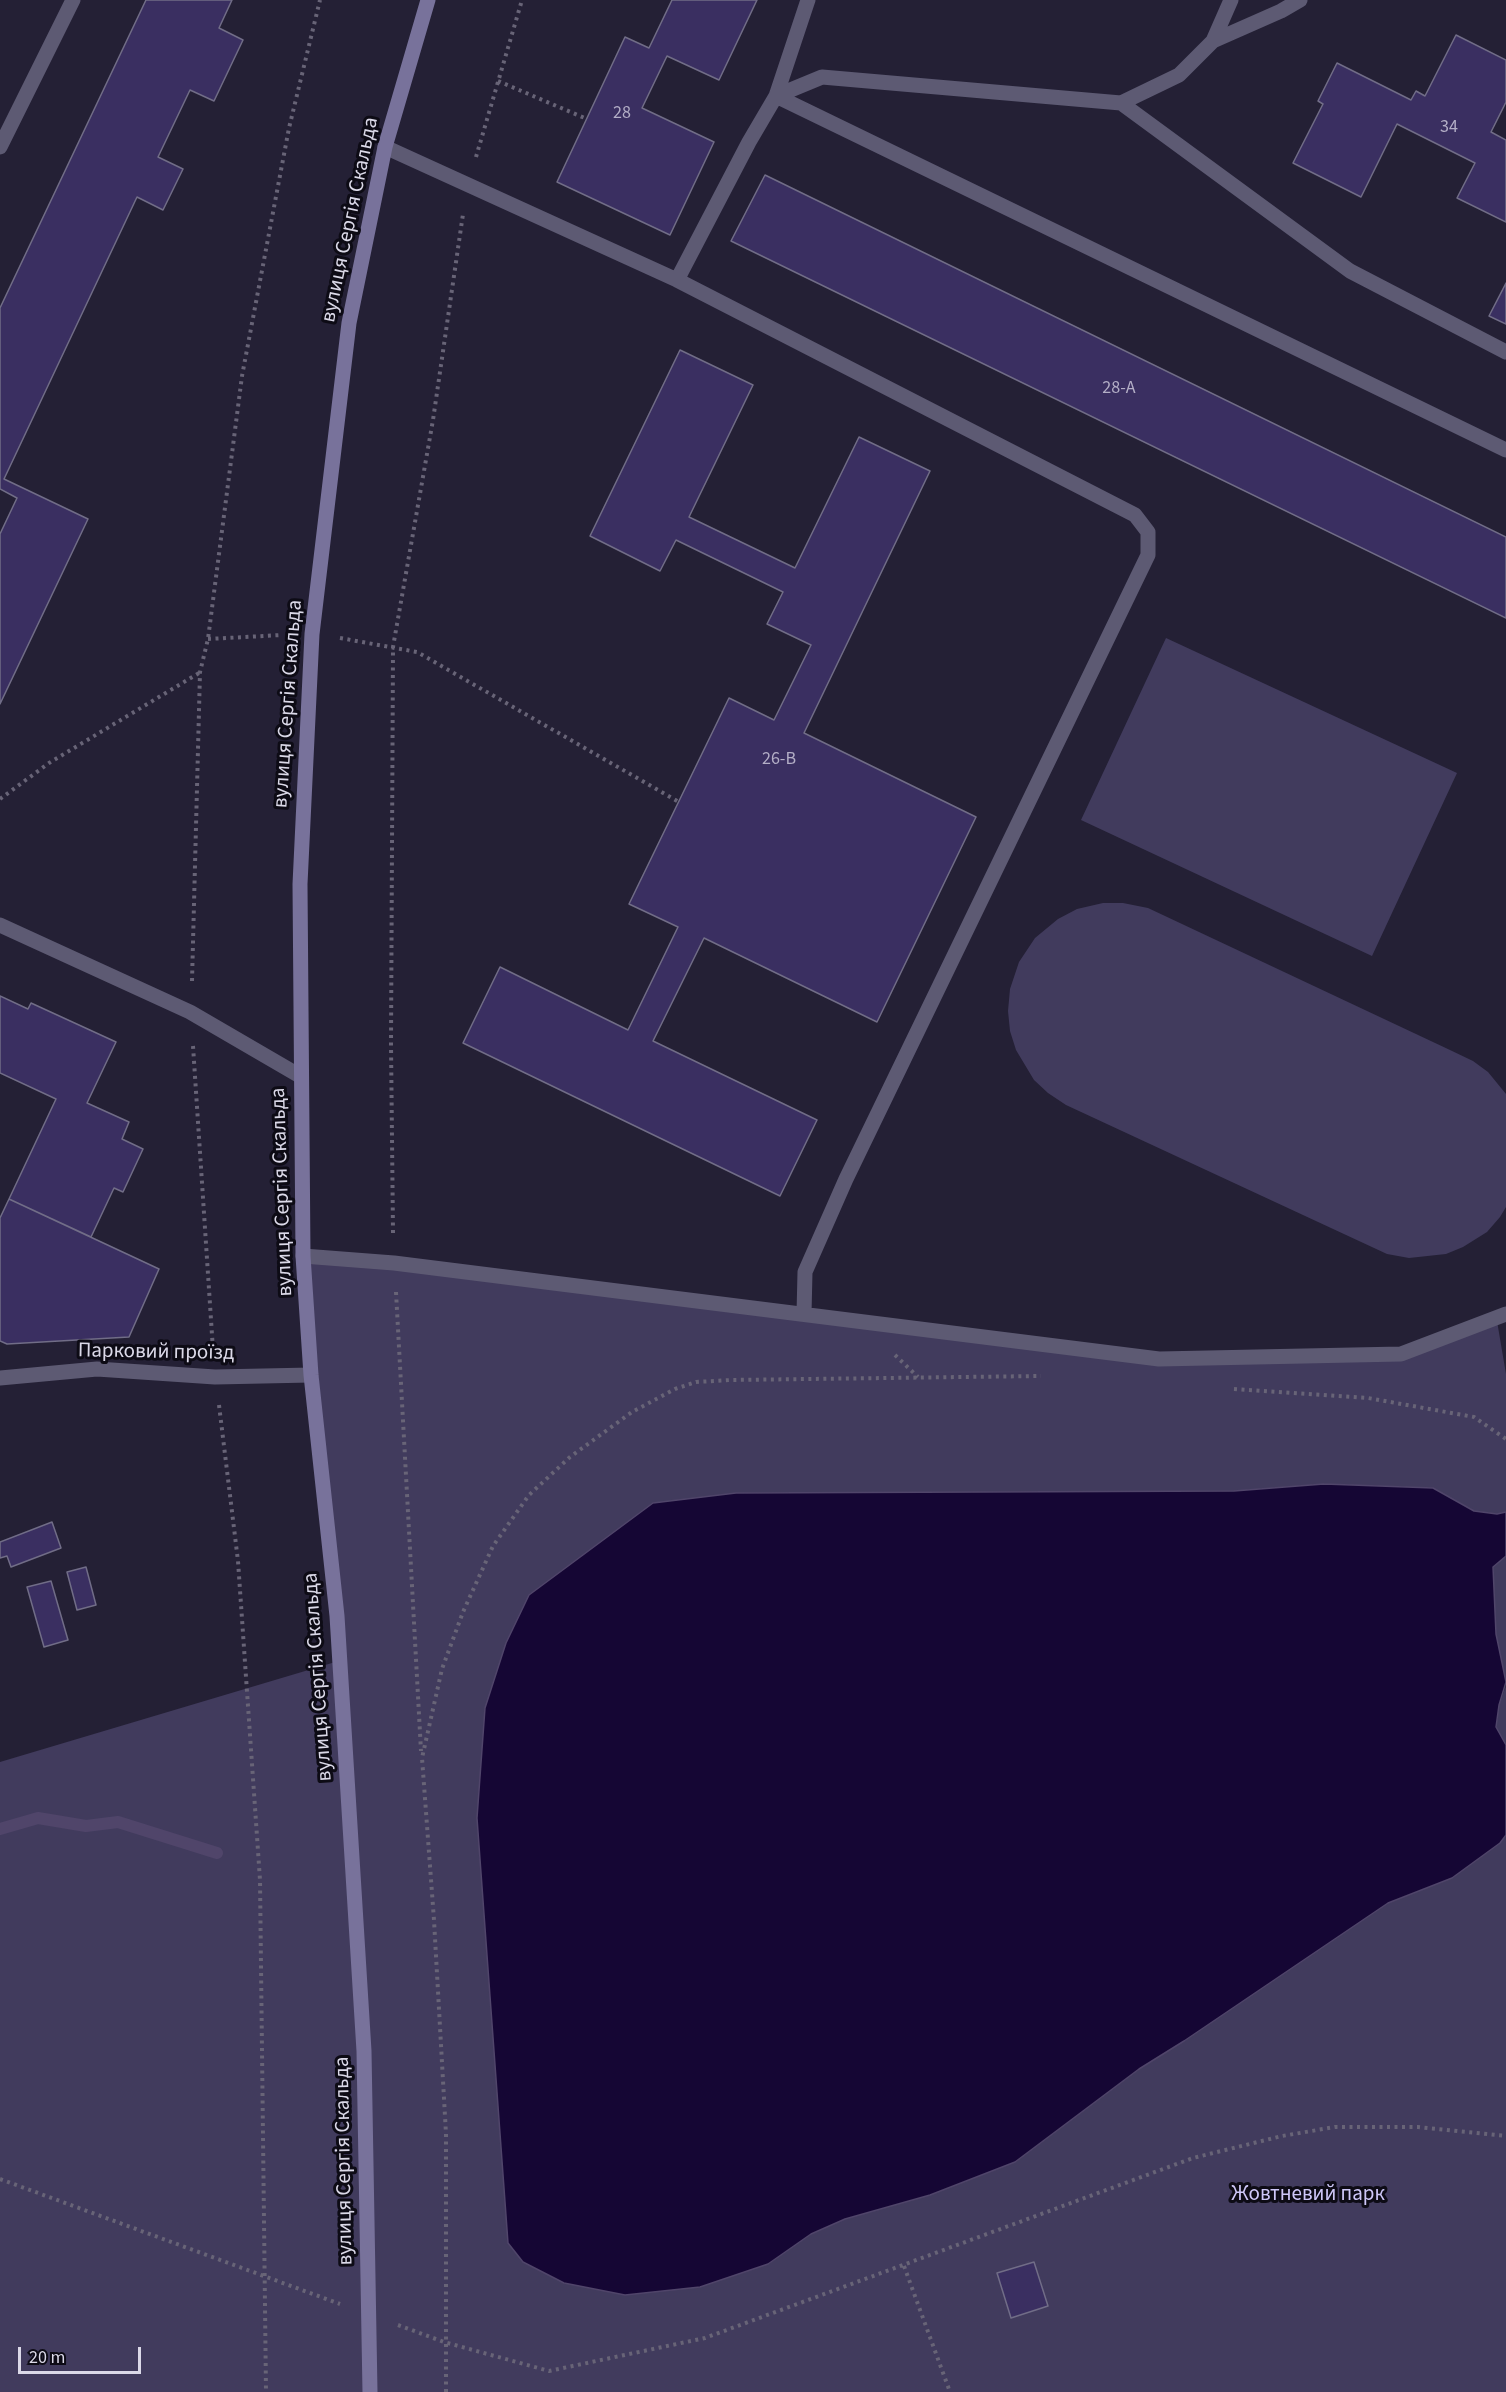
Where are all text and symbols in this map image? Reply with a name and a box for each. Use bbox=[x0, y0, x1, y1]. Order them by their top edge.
house number: 28 bbox=[613, 103, 631, 125]
street label: вулиця Сергія Скальда bbox=[317, 115, 385, 325]
house number: 34 bbox=[1440, 117, 1458, 139]
house number: 28-А bbox=[1102, 378, 1136, 400]
street label: вулиця Сергія Скальда bbox=[269, 599, 309, 809]
house number: 26-В bbox=[762, 749, 796, 771]
street label: вулиця Сергія Скальда bbox=[267, 1087, 299, 1297]
street label: Парковий проїзд bbox=[78, 1339, 234, 1367]
street label: вулиця Сергія Скальда bbox=[299, 1572, 339, 1782]
street label: вулиця Сергія Скальда bbox=[331, 2056, 359, 2266]
park label: Жовтневий парк bbox=[1231, 2182, 1385, 2208]
scale bar bbox=[21, 2335, 144, 2373]
text: 20 m bbox=[29, 2345, 65, 2370]

